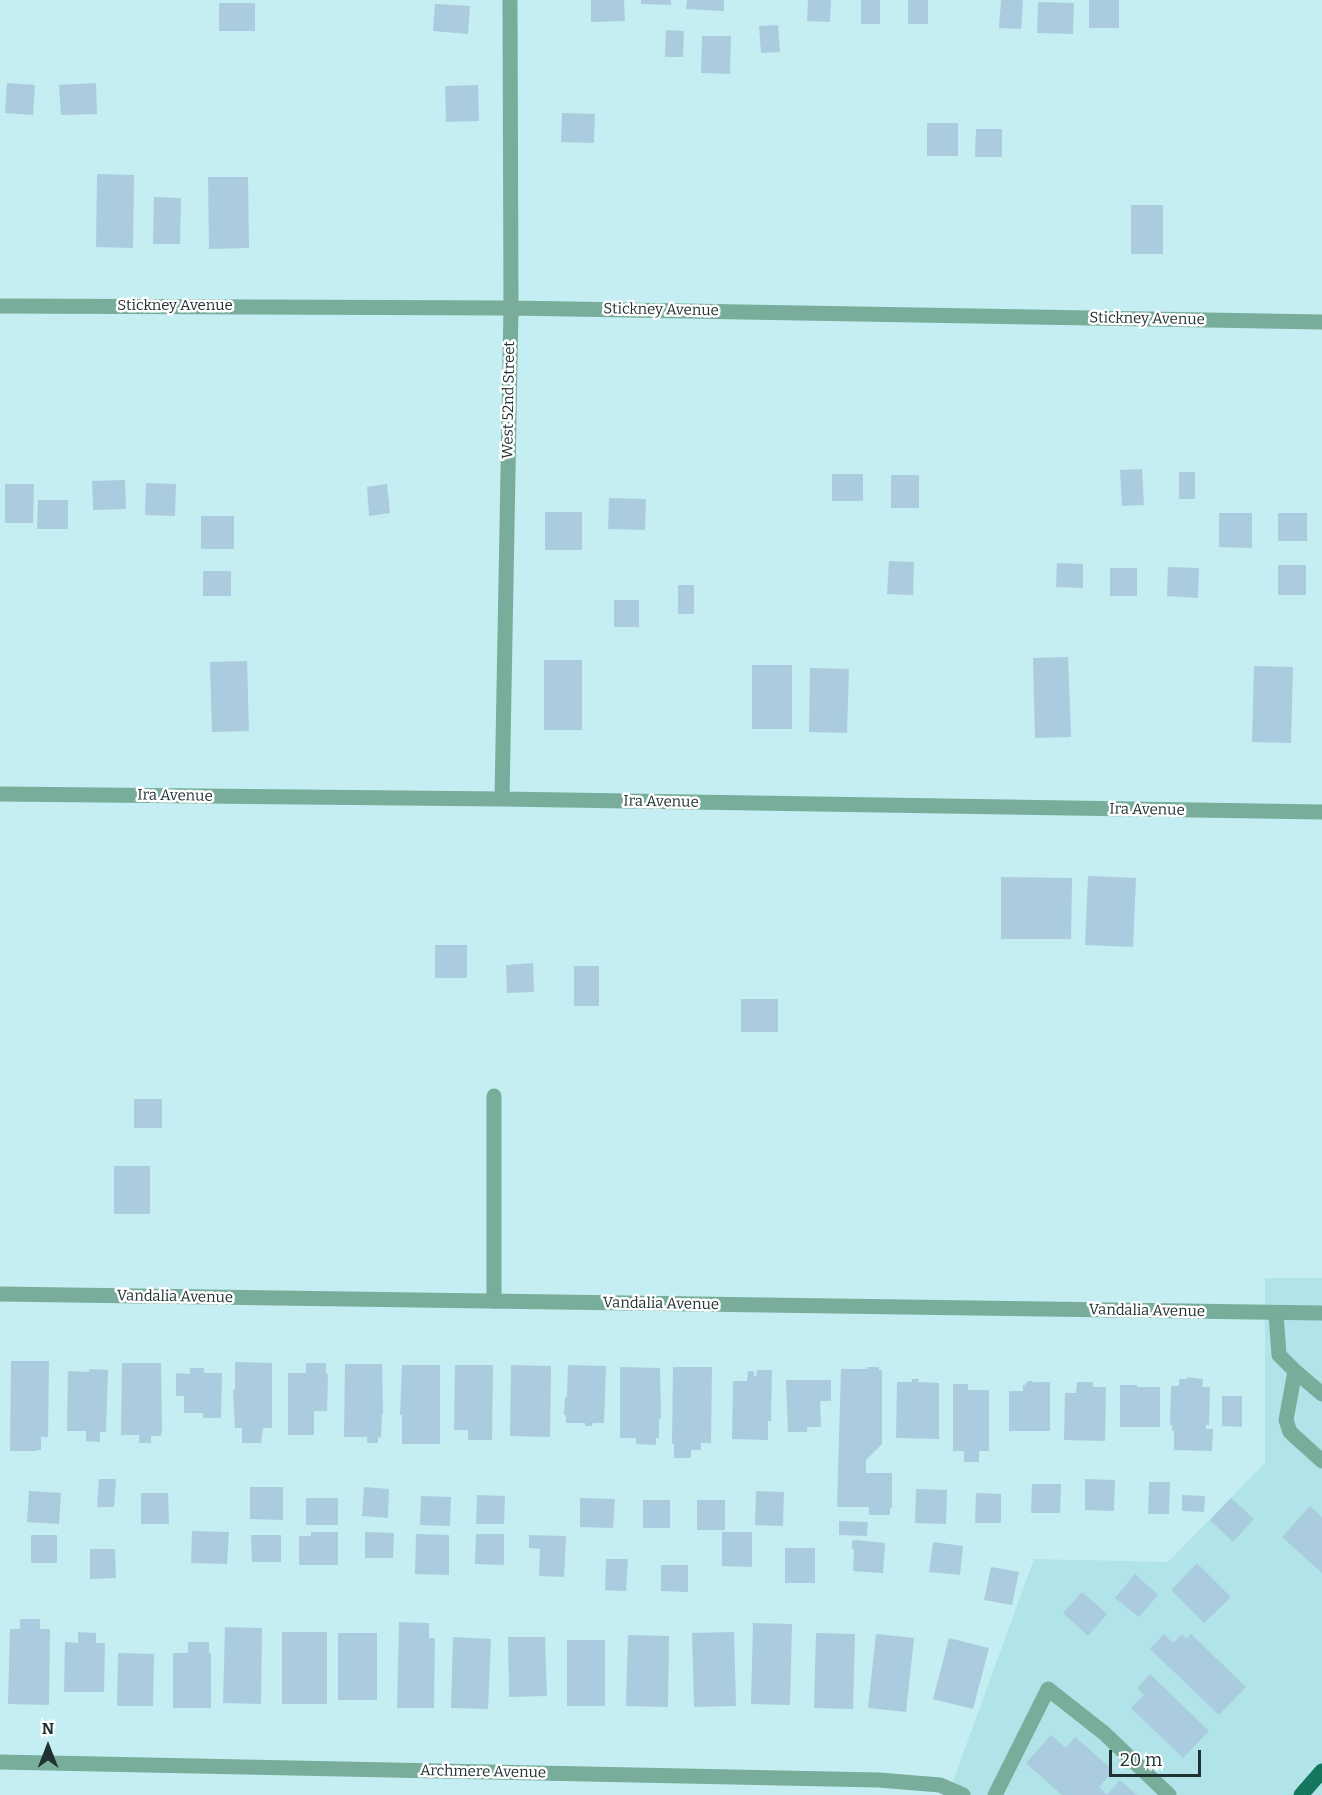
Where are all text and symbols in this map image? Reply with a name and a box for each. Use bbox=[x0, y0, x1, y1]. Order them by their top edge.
street label: Stickney Avenue bbox=[117, 297, 233, 315]
street label: Stickney Avenue bbox=[603, 300, 719, 320]
street label: Stickney Avenue bbox=[1089, 309, 1205, 329]
street label: West 52nd Street bbox=[499, 341, 519, 459]
street label: Ira Avenue bbox=[137, 786, 213, 806]
street label: Ira Avenue bbox=[623, 792, 699, 812]
street label: Ira Avenue bbox=[1109, 800, 1185, 820]
street label: Vandalia Avenue bbox=[117, 1287, 233, 1307]
street label: Vandalia Avenue bbox=[603, 1294, 719, 1314]
street label: Vandalia Avenue bbox=[1089, 1301, 1205, 1321]
north arrow bbox=[18, 1717, 78, 1777]
text: N bbox=[42, 1719, 54, 1738]
scale bar bbox=[1112, 1738, 1204, 1776]
text: 20 m bbox=[1120, 1749, 1162, 1771]
street label: Archmere Avenue bbox=[420, 1762, 546, 1782]

